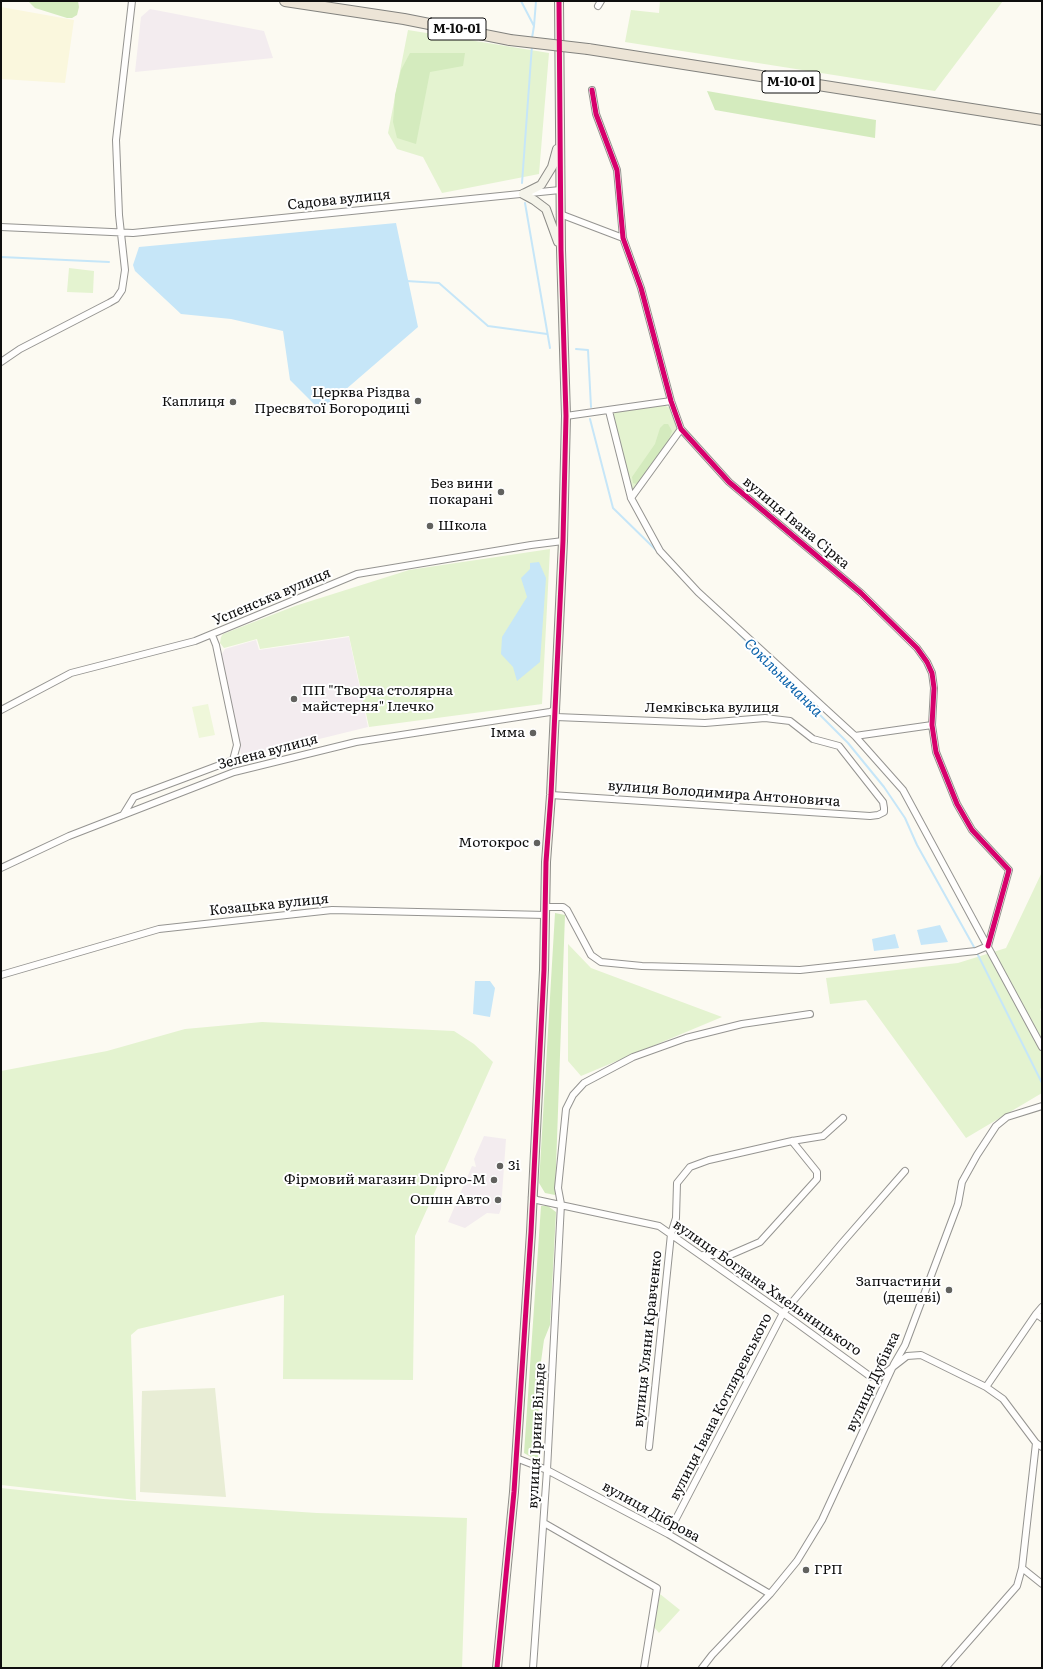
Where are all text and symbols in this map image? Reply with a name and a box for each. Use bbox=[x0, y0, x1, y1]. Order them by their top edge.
road number: М-10-01 bbox=[428, 18, 486, 40]
road number: М-10-01 bbox=[762, 71, 820, 93]
street label: Садова вулиця bbox=[287, 186, 391, 214]
place label: Церква Різдва Пресвятої Богородиці bbox=[254, 385, 410, 418]
place label: Каплиця bbox=[162, 394, 225, 410]
marker: Церква Різдва Пресвятої Богородиці bbox=[413, 396, 423, 406]
marker: Каплиця bbox=[228, 397, 238, 407]
street label: вулиця Івана Сірка bbox=[739, 473, 853, 573]
place label: Без вини покарані bbox=[429, 476, 493, 508]
marker: Без вини покарані bbox=[496, 487, 506, 497]
place label: Школа bbox=[438, 518, 487, 534]
marker: Школа bbox=[425, 521, 435, 531]
street label: Успенська вулиця bbox=[210, 565, 334, 629]
water label: Сокільничанка bbox=[740, 635, 826, 721]
place label: ПП "Творча столярна майстерня" Ілечко bbox=[302, 683, 453, 716]
marker: ПП "Творча столярна майстерня" Ілечко bbox=[289, 694, 299, 704]
street label: Лемківська вулиця bbox=[645, 700, 779, 716]
place label: Імма bbox=[490, 725, 525, 741]
marker: Імма bbox=[528, 728, 538, 738]
street label: Зелена вулиця bbox=[216, 731, 320, 773]
street label: вулиця Володимира Антоновича bbox=[607, 777, 841, 811]
place label: Мотокрос bbox=[458, 835, 529, 851]
marker: Мотокрос bbox=[532, 838, 542, 848]
street label: Козацька вулиця bbox=[208, 890, 330, 920]
place label: 3і bbox=[508, 1158, 520, 1174]
marker: 3і bbox=[495, 1161, 505, 1171]
place label: Фірмовий магазин Dnipro-M bbox=[284, 1172, 486, 1188]
marker: Фірмовий магазин Dnipro-M bbox=[489, 1175, 499, 1185]
place label: Опшн Авто bbox=[410, 1192, 490, 1208]
marker: Опшн Авто bbox=[493, 1195, 503, 1205]
street label: вулиця Богдана Хмельницького bbox=[669, 1216, 865, 1360]
street label: вулиця Уляни Кравченко bbox=[630, 1250, 666, 1428]
place label: Запчастини (дешеві) bbox=[856, 1274, 941, 1306]
marker: Запчастини (дешеві) bbox=[944, 1285, 954, 1295]
street label: вулиця Івана Котляревського bbox=[666, 1310, 776, 1504]
street label: вулиця Дубівка bbox=[842, 1329, 904, 1435]
street label: вулиця Ірини Вільде bbox=[525, 1363, 549, 1509]
street label: вулиця Діброва bbox=[599, 1478, 703, 1546]
place label: ГРП bbox=[814, 1562, 843, 1578]
marker: ГРП bbox=[801, 1565, 811, 1575]

